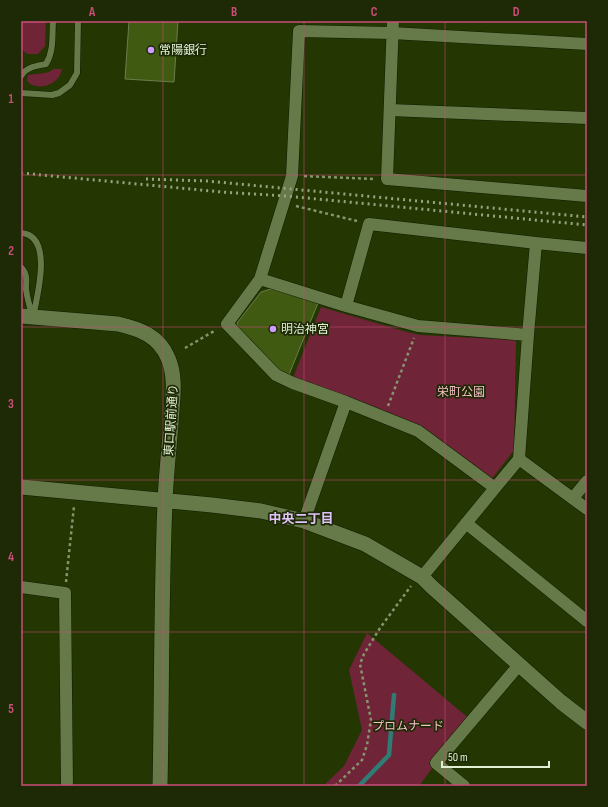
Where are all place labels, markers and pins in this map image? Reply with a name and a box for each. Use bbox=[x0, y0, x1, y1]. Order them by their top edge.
place label: 常陽銀行 bbox=[159, 43, 207, 58]
marker: 常陽銀行 bbox=[146, 45, 156, 55]
place label: 明治神宮 bbox=[281, 322, 329, 337]
marker: 明治神宮 bbox=[268, 324, 278, 334]

